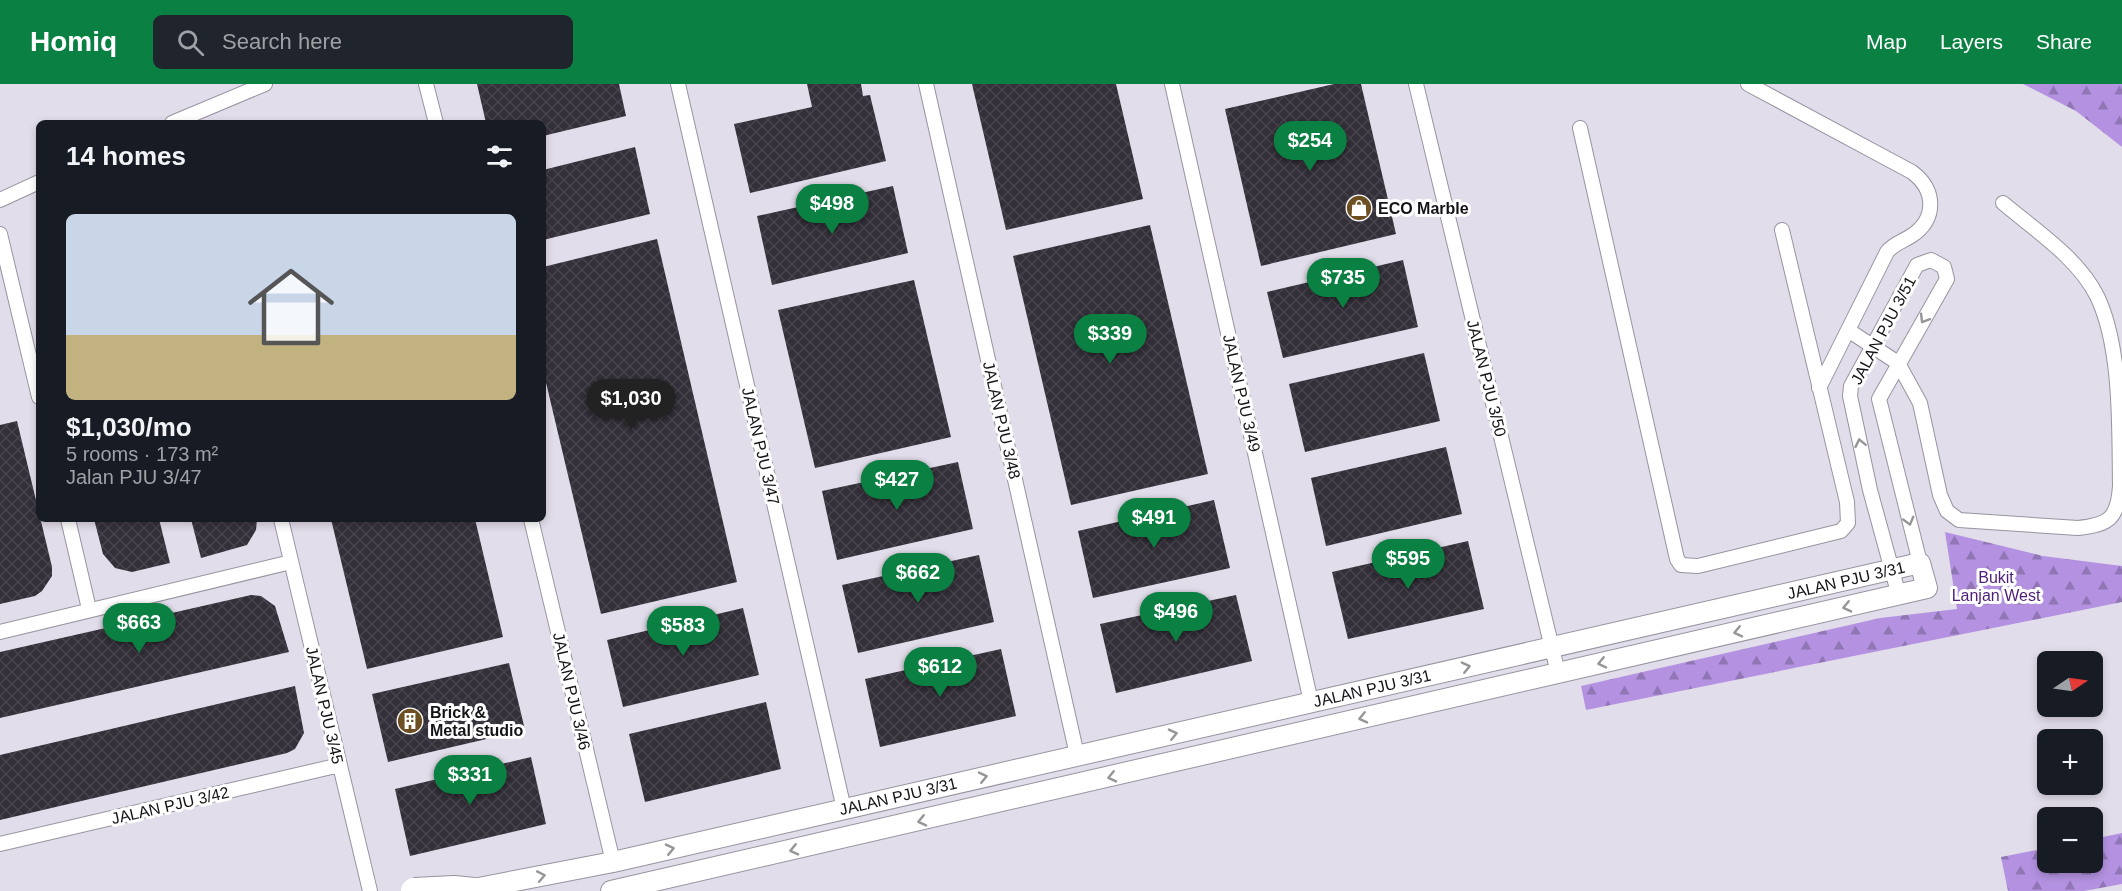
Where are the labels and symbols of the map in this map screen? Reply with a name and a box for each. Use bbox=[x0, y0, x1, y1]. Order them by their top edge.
pin: $254 bbox=[1274, 121, 1346, 172]
pin: $498 bbox=[796, 184, 868, 235]
shop icon: ECO Marble bbox=[1344, 193, 1374, 223]
place label: ECO Marble bbox=[1378, 200, 1469, 217]
pin: $735 bbox=[1307, 258, 1379, 309]
street label: JALAN PJU 3/51 bbox=[1848, 273, 1919, 387]
one-way arrow bbox=[1920, 313, 1931, 323]
pin: $339 bbox=[1074, 314, 1146, 365]
street label: JALAN PJU 3/50 bbox=[1464, 318, 1509, 439]
street label: JALAN PJU 3/49 bbox=[1220, 333, 1263, 454]
street label: JALAN PJU 3/48 bbox=[980, 360, 1023, 481]
pin: $1,030 bbox=[582, 379, 680, 430]
street label: JALAN PJU 3/47 bbox=[739, 386, 782, 507]
one-way arrow bbox=[1854, 438, 1867, 448]
pin: $427 bbox=[861, 460, 933, 511]
pin: $491 bbox=[1118, 498, 1190, 549]
one-way arrow bbox=[1902, 515, 1914, 526]
pin: $595 bbox=[1372, 539, 1444, 590]
pin: $662 bbox=[882, 553, 954, 604]
street label: JALAN PJU 3/31 bbox=[1786, 559, 1907, 602]
park label: Bukit Lanjan West bbox=[1952, 569, 2041, 604]
pin: $496 bbox=[1140, 592, 1212, 643]
one-way arrow bbox=[1843, 600, 1853, 613]
pin: $663 bbox=[103, 603, 175, 654]
pin: $583 bbox=[647, 606, 719, 657]
one-way arrow bbox=[1734, 624, 1744, 637]
street label: JALAN PJU 3/46 bbox=[550, 631, 593, 752]
street label: JALAN PJU 3/45 bbox=[303, 645, 346, 766]
pin: $612 bbox=[904, 647, 976, 698]
north arrow bbox=[2037, 651, 2103, 717]
one-way arrow bbox=[1597, 655, 1607, 668]
one-way arrow bbox=[1460, 661, 1470, 674]
street label: JALAN PJU 3/31 bbox=[1312, 667, 1433, 710]
place label: Brick & Metal studio bbox=[430, 704, 524, 739]
building icon: Brick & Metal studio bbox=[395, 706, 425, 736]
one-way arrow bbox=[1359, 711, 1369, 724]
one-way arrow bbox=[1168, 728, 1178, 741]
pin: $331 bbox=[434, 755, 506, 806]
one-way arrow bbox=[1107, 769, 1117, 782]
one-way arrow bbox=[978, 771, 988, 784]
street label: JALAN PJU 3/31 bbox=[838, 775, 959, 818]
street label: JALAN PJU 3/42 bbox=[110, 784, 231, 827]
one-way arrow bbox=[918, 814, 928, 827]
one-way arrow bbox=[665, 843, 675, 856]
one-way arrow bbox=[789, 843, 799, 856]
one-way arrow bbox=[535, 870, 545, 883]

